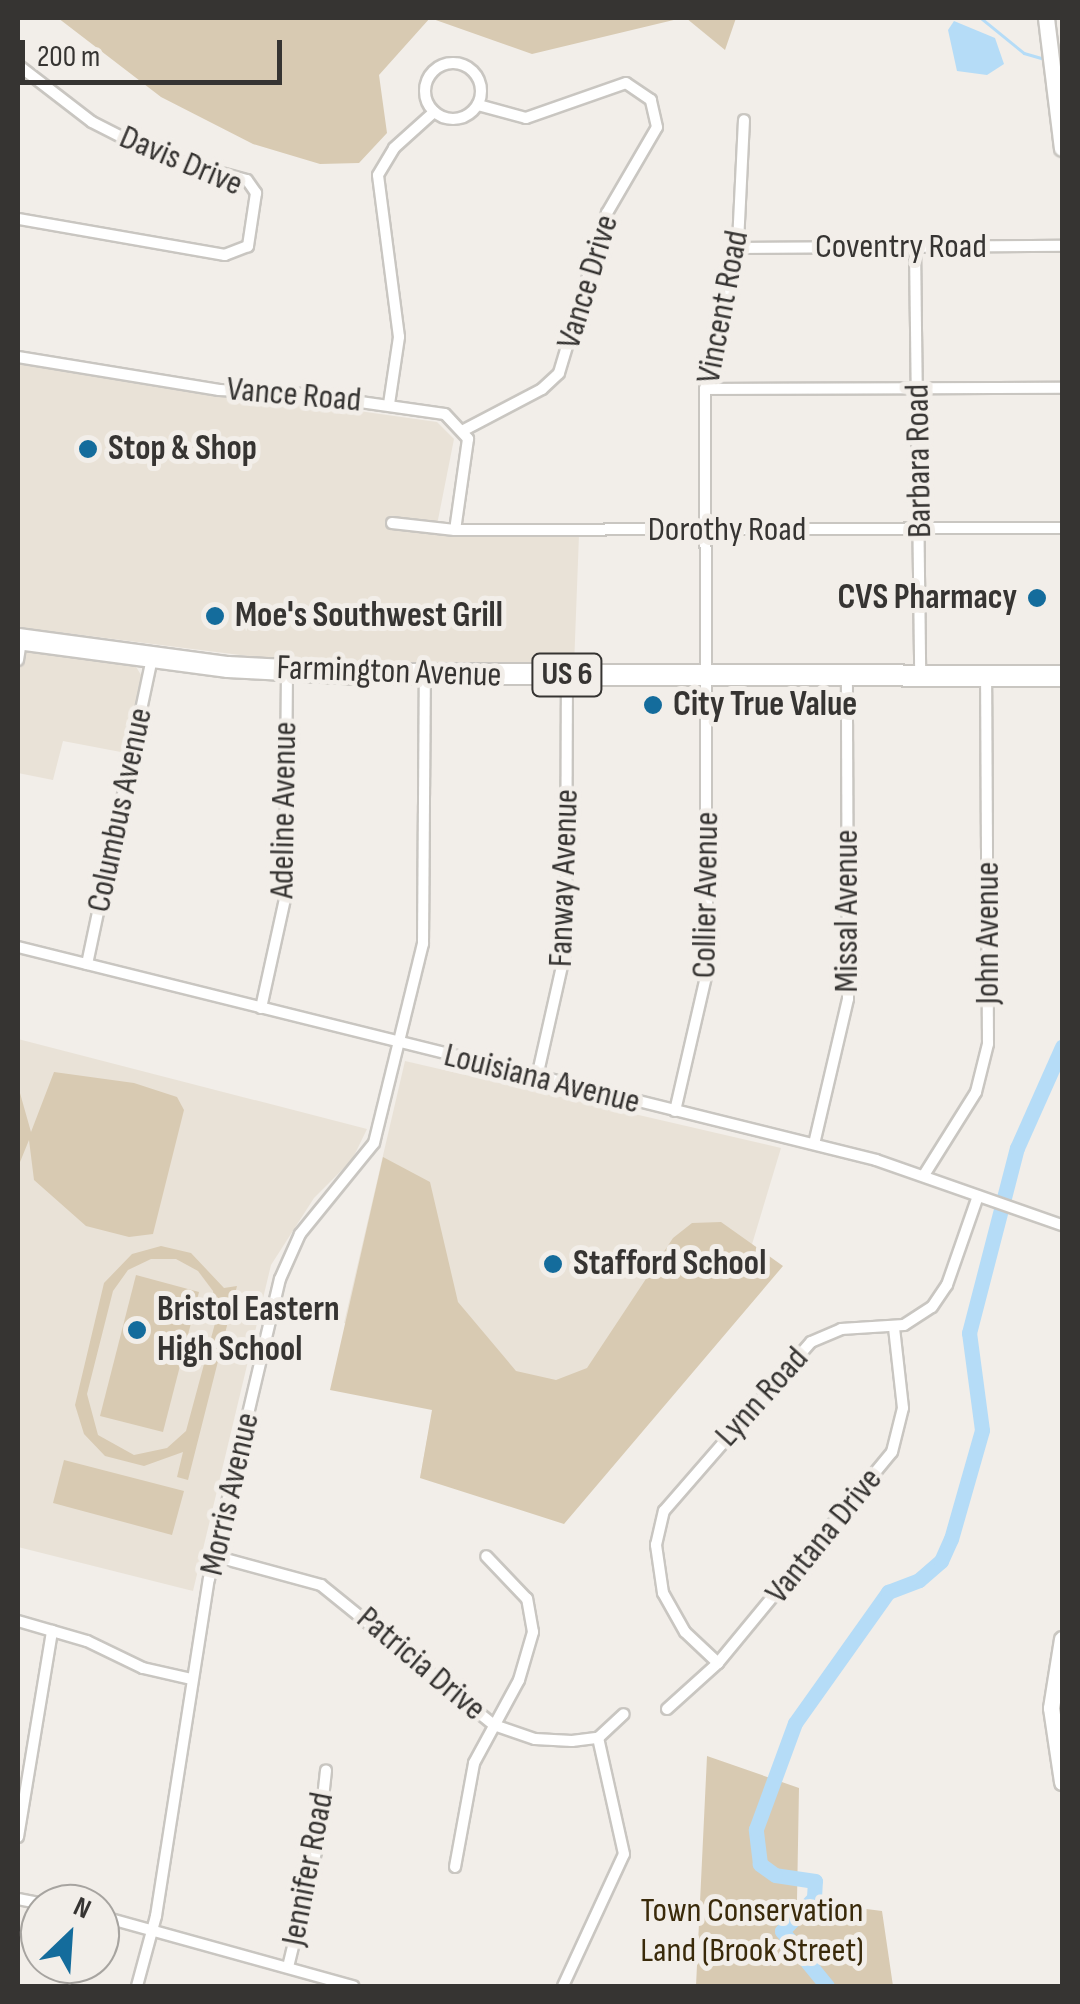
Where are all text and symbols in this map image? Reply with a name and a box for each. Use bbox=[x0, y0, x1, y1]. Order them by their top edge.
scale bar bbox=[25, 20, 288, 82]
text: 200 m bbox=[37, 39, 100, 75]
street label: Davis Drive bbox=[113, 116, 249, 206]
street label: Vance Drive bbox=[548, 210, 628, 354]
street label: Coventry Road bbox=[815, 226, 987, 268]
street label: Vincent Road bbox=[688, 227, 758, 387]
street label: Vance Road bbox=[225, 368, 363, 422]
street label: Barbara Road bbox=[897, 384, 941, 538]
place label: Stop & Shop bbox=[108, 428, 257, 470]
marker: Stop & Shop bbox=[77, 438, 99, 460]
street label: Dorothy Road bbox=[648, 509, 806, 551]
place label: CVS Pharmacy bbox=[837, 577, 1017, 619]
marker: CVS Pharmacy bbox=[1026, 587, 1048, 609]
place label: Moe's Southwest Grill bbox=[235, 595, 503, 637]
marker: Moe's Southwest Grill bbox=[204, 605, 226, 627]
street label: Farmington Avenue bbox=[276, 647, 502, 697]
road number: US 6 bbox=[530, 648, 604, 702]
place label: City True Value bbox=[673, 684, 857, 726]
marker: City True Value bbox=[642, 694, 664, 716]
street label: Columbus Avenue bbox=[78, 704, 162, 916]
street label: Adeline Avenue bbox=[261, 721, 307, 899]
street label: Fanway Avenue bbox=[540, 788, 588, 968]
street label: Collier Avenue bbox=[684, 811, 728, 979]
street label: Missal Avenue bbox=[826, 829, 868, 993]
street label: John Avenue bbox=[967, 862, 1009, 1004]
street label: Louisiana Avenue bbox=[440, 1034, 644, 1124]
place label: Stafford School bbox=[573, 1243, 766, 1285]
marker: Stafford School bbox=[542, 1253, 564, 1275]
place label: Bristol Eastern High School bbox=[157, 1289, 340, 1371]
marker: Bristol Eastern High School bbox=[126, 1319, 148, 1341]
street label: Lynn Road bbox=[706, 1339, 818, 1455]
street label: Morris Avenue bbox=[191, 1409, 269, 1579]
street label: Vantana Drive bbox=[757, 1460, 891, 1612]
street label: Patricia Drive bbox=[348, 1598, 494, 1730]
street label: Jennifer Road bbox=[273, 1789, 343, 1949]
north arrow bbox=[20, 1884, 120, 1984]
text: N bbox=[68, 1890, 96, 1926]
park label: Town Conservation Land (Brook Street) bbox=[640, 1890, 864, 1972]

